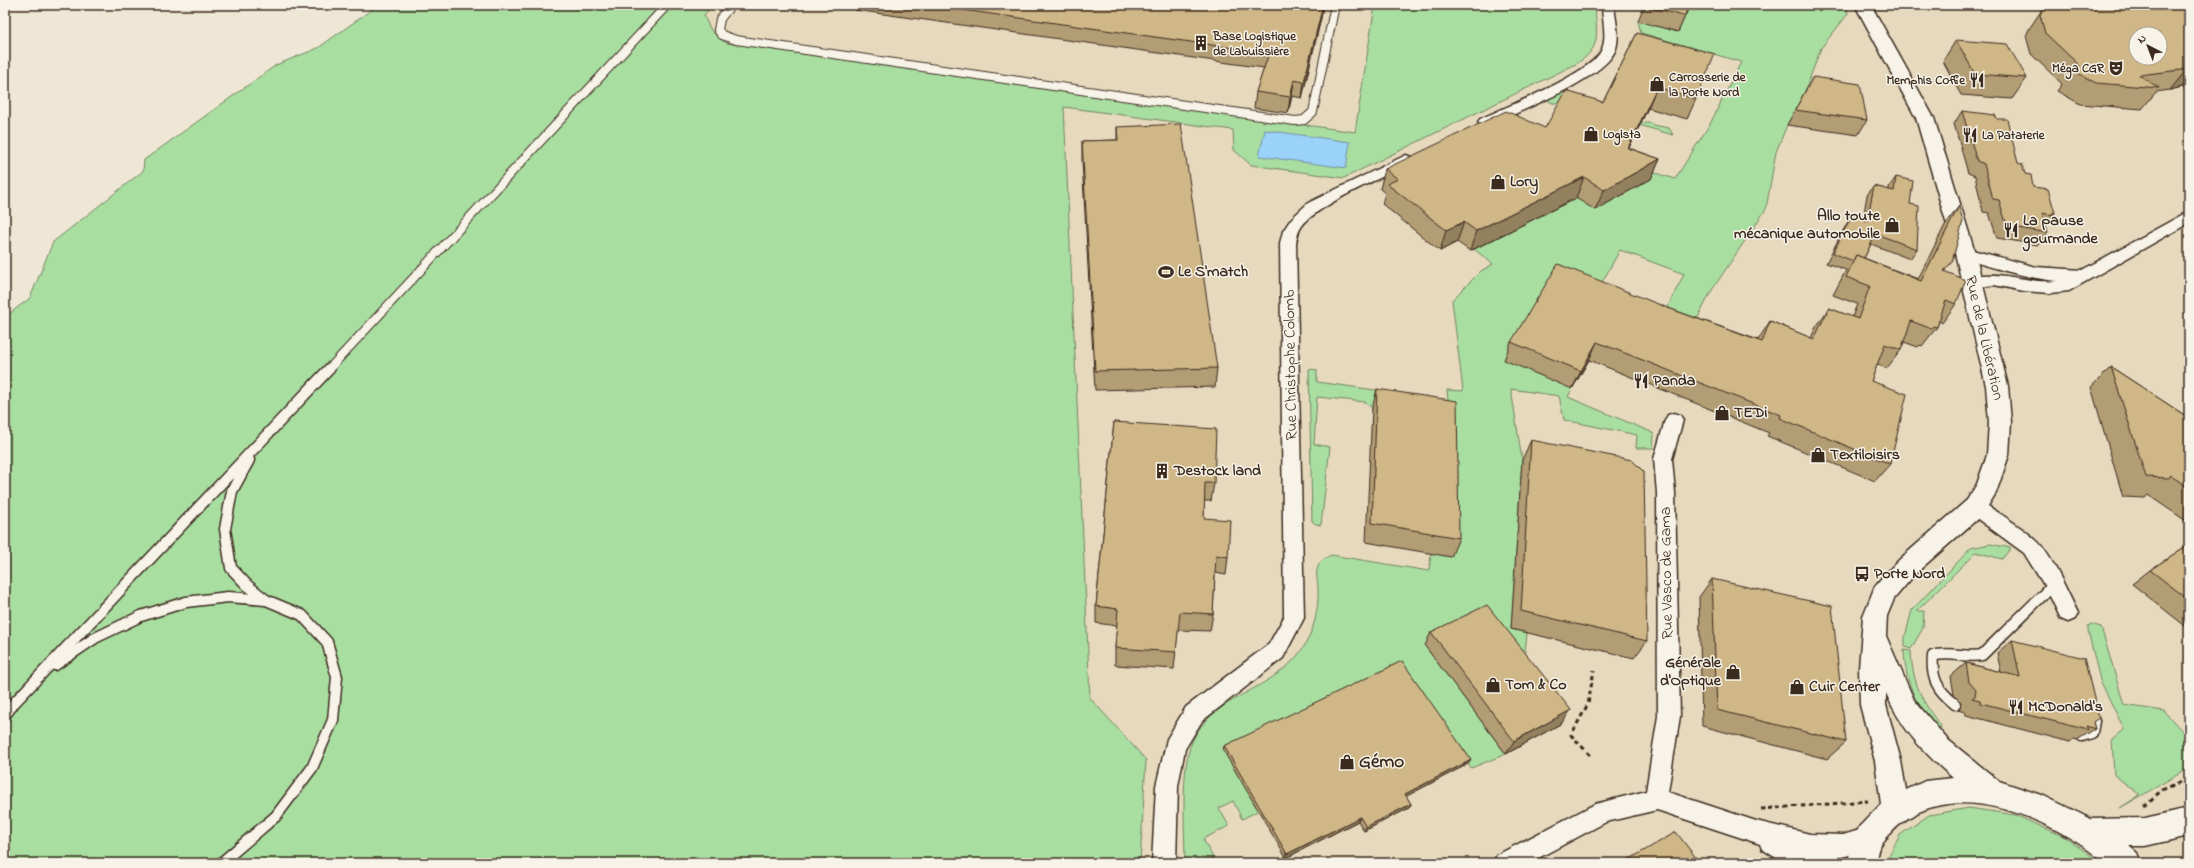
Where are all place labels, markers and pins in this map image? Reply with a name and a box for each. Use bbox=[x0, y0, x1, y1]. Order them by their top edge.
place label: Base Logistique de Labuissière bbox=[1212, 27, 1297, 61]
building icon: Base Logistique de Labuissière bbox=[1192, 34, 1210, 52]
place label: Méga CGR bbox=[2052, 59, 2105, 80]
theatre icon: Méga CGR bbox=[2107, 59, 2125, 77]
place label: Carrosserie de la Porte Nord bbox=[1669, 68, 1747, 102]
place label: Memphis Coffie bbox=[1886, 71, 1966, 90]
restaurant icon: Memphis Coffie bbox=[1968, 71, 1986, 89]
shop icon: Carrosserie de la Porte Nord bbox=[1648, 75, 1666, 93]
shop icon: Logista bbox=[1582, 125, 1600, 143]
place label: Logista bbox=[1603, 125, 1641, 146]
restaurant icon: La Pataterie bbox=[1961, 126, 1979, 144]
place label: La Pataterie bbox=[1982, 126, 2046, 145]
place label: Lory bbox=[1510, 170, 1538, 195]
shop icon: Lory bbox=[1489, 173, 1507, 191]
place label: Allo toute mécanique automobile bbox=[1734, 204, 1881, 246]
place label: La pause gourmande bbox=[2022, 209, 2099, 252]
shop icon: Allo toute mécanique automobile bbox=[1883, 216, 1901, 234]
restaurant icon: La pause gourmande bbox=[2002, 221, 2020, 239]
place label: Le S'match bbox=[1178, 260, 1249, 284]
sports icon: Le S'match bbox=[1157, 263, 1175, 281]
place label: Panda bbox=[1653, 369, 1696, 393]
restaurant icon: Panda bbox=[1632, 372, 1650, 390]
place label: TEDi bbox=[1734, 401, 1768, 425]
shop icon: TEDi bbox=[1713, 404, 1731, 422]
place label: Textiloisirs bbox=[1830, 443, 1900, 467]
shop icon: Textiloisirs bbox=[1809, 446, 1827, 464]
place label: Destock land bbox=[1173, 459, 1261, 483]
building icon: Destock land bbox=[1153, 462, 1171, 480]
place label: Porte Nord bbox=[1874, 562, 1945, 586]
bus stop icon: Porte Nord bbox=[1853, 565, 1871, 583]
place label: Générale d'Optique bbox=[1660, 651, 1722, 693]
shop icon: Générale d'Optique bbox=[1724, 663, 1742, 681]
place label: Tom & Co bbox=[1505, 673, 1567, 697]
place label: Cuir Center bbox=[1809, 675, 1881, 699]
shop icon: Tom & Co bbox=[1484, 676, 1502, 694]
shop icon: Cuir Center bbox=[1788, 678, 1806, 696]
place label: McDonald's bbox=[2028, 695, 2103, 719]
restaurant icon: McDonald's bbox=[2007, 698, 2025, 716]
place label: Gémo bbox=[1359, 749, 1404, 776]
shop icon: Gémo bbox=[1338, 753, 1356, 771]

